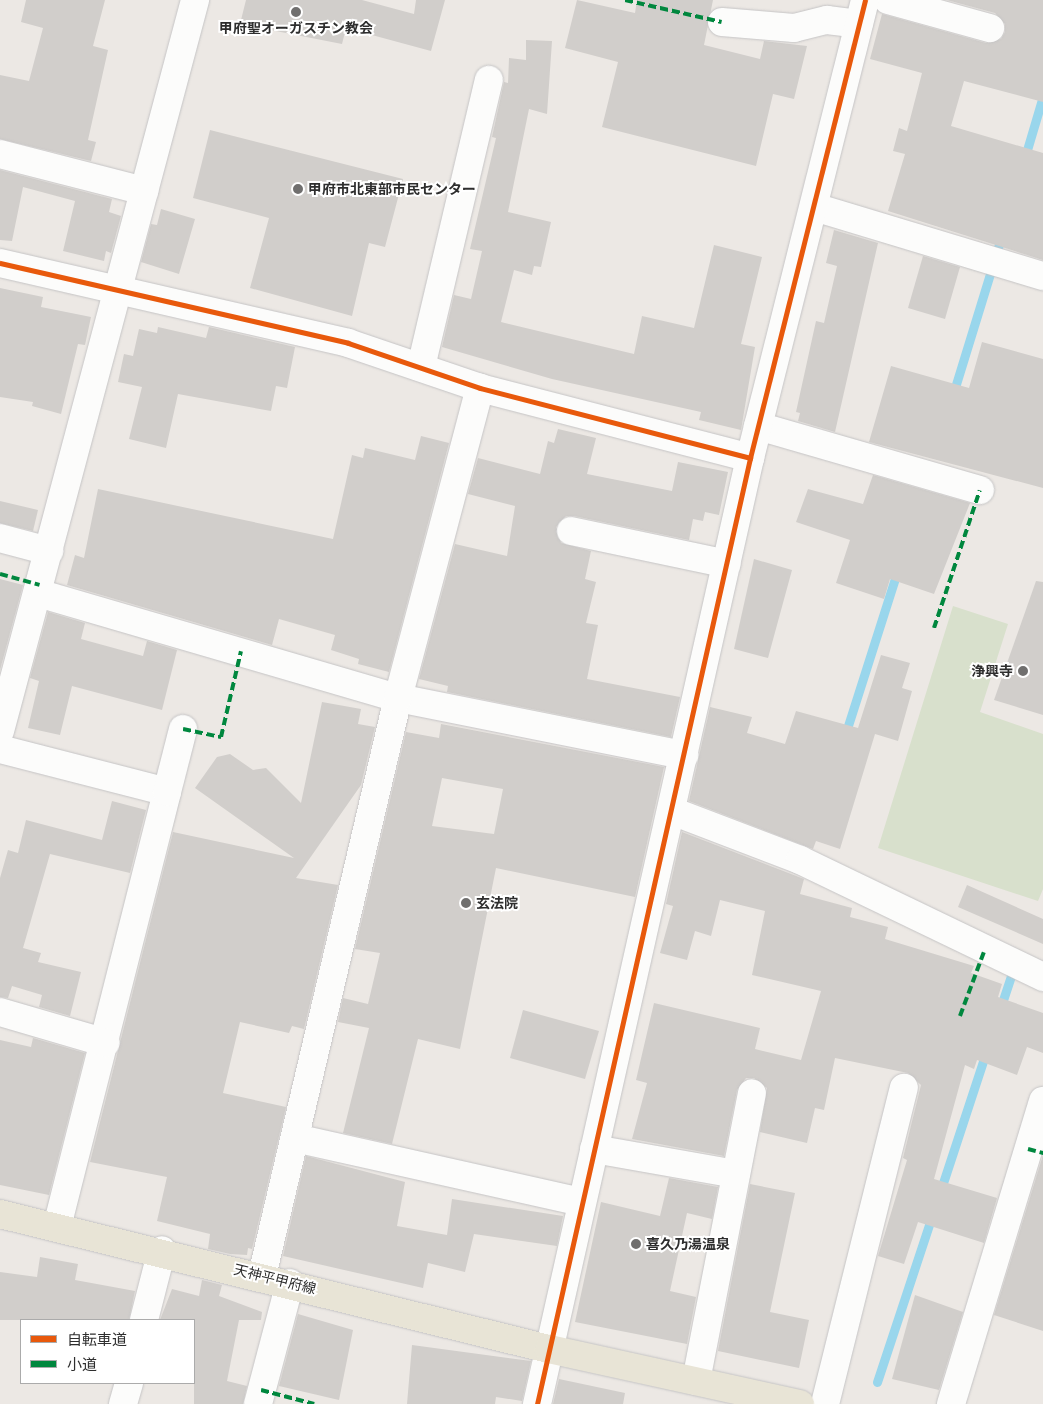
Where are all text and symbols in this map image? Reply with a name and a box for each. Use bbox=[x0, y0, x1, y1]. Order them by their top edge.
marker: 甲府聖オーガスチン教会 bbox=[290, 6, 302, 18]
place label: 甲府聖オーガスチン教会 bbox=[219, 20, 373, 36]
place label: 甲府市北東部市民センター bbox=[308, 181, 476, 197]
marker: 甲府市北東部市民センター bbox=[292, 183, 304, 195]
place label: 浄興寺 bbox=[971, 663, 1013, 679]
marker: 浄興寺 bbox=[1017, 665, 1029, 677]
place label: 玄法院 bbox=[476, 895, 518, 911]
marker: 玄法院 bbox=[460, 897, 472, 909]
place label: 喜久乃湯温泉 bbox=[646, 1236, 730, 1252]
marker: 喜久乃湯温泉 bbox=[630, 1238, 642, 1250]
street label: 天神平甲府線 bbox=[232, 1261, 318, 1297]
legend bbox=[20, 1319, 195, 1384]
text: 自転車道 bbox=[67, 1331, 127, 1349]
text: 小道 bbox=[67, 1356, 97, 1374]

